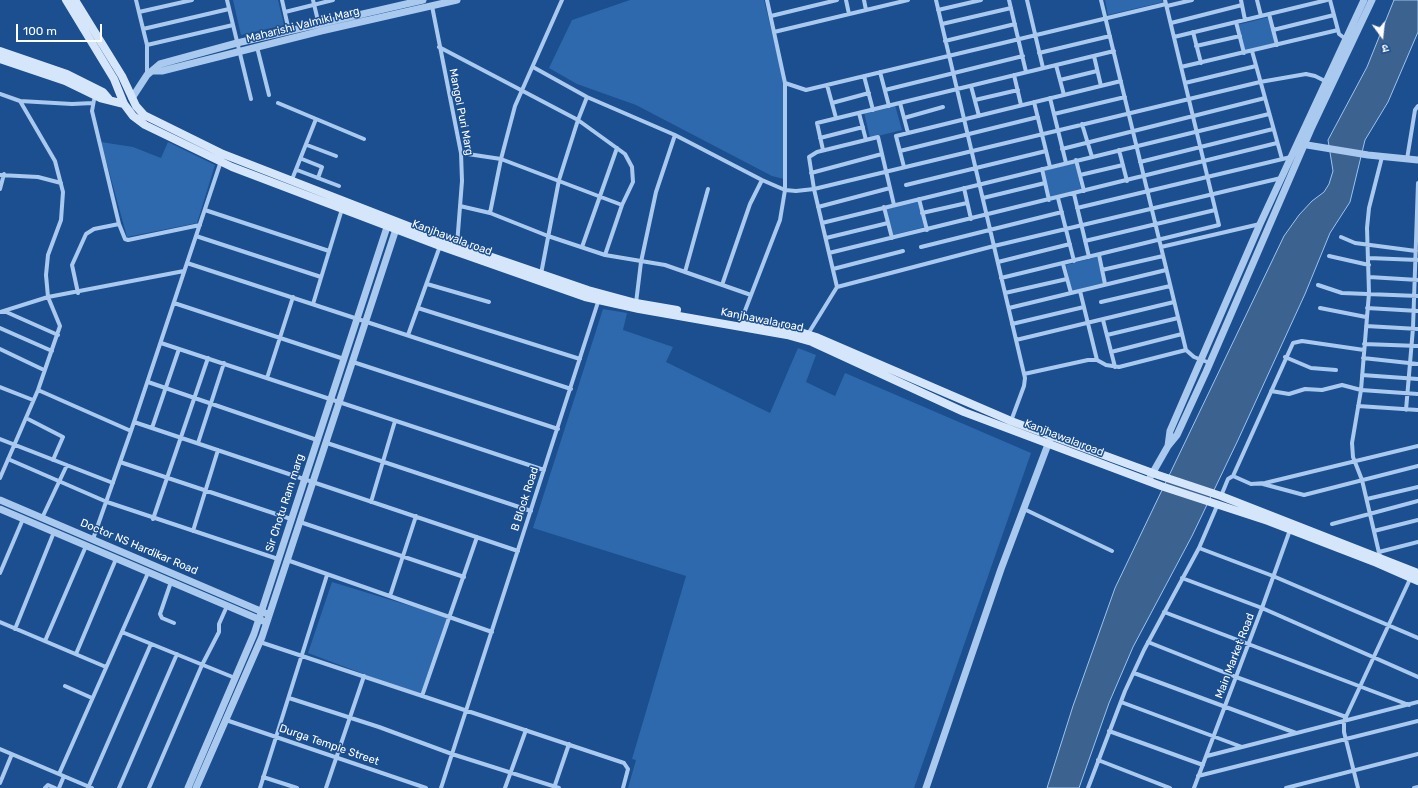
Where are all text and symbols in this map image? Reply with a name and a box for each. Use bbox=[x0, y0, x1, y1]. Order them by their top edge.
street label: Maharishi Valmiki Marg bbox=[245, 5, 361, 45]
scale bar bbox=[18, 16, 104, 42]
north arrow bbox=[1362, 16, 1402, 56]
text: 100 m bbox=[23, 24, 57, 38]
text: उ bbox=[1380, 41, 1390, 55]
street label: Mangol Puri Marg bbox=[446, 67, 476, 157]
street label: Kanjhawala road bbox=[410, 217, 494, 259]
street label: Kanjhawala road bbox=[720, 306, 804, 334]
street label: Kanjhawala road bbox=[1022, 417, 1106, 459]
street label: Sir Chotu Ram marg bbox=[263, 452, 307, 554]
street label: B Block Road bbox=[508, 465, 542, 533]
street label: Doctor NS Hardikar Road bbox=[78, 516, 200, 578]
street label: Main Market Road bbox=[1213, 611, 1257, 701]
street label: Durga Temple Street bbox=[277, 722, 381, 768]

